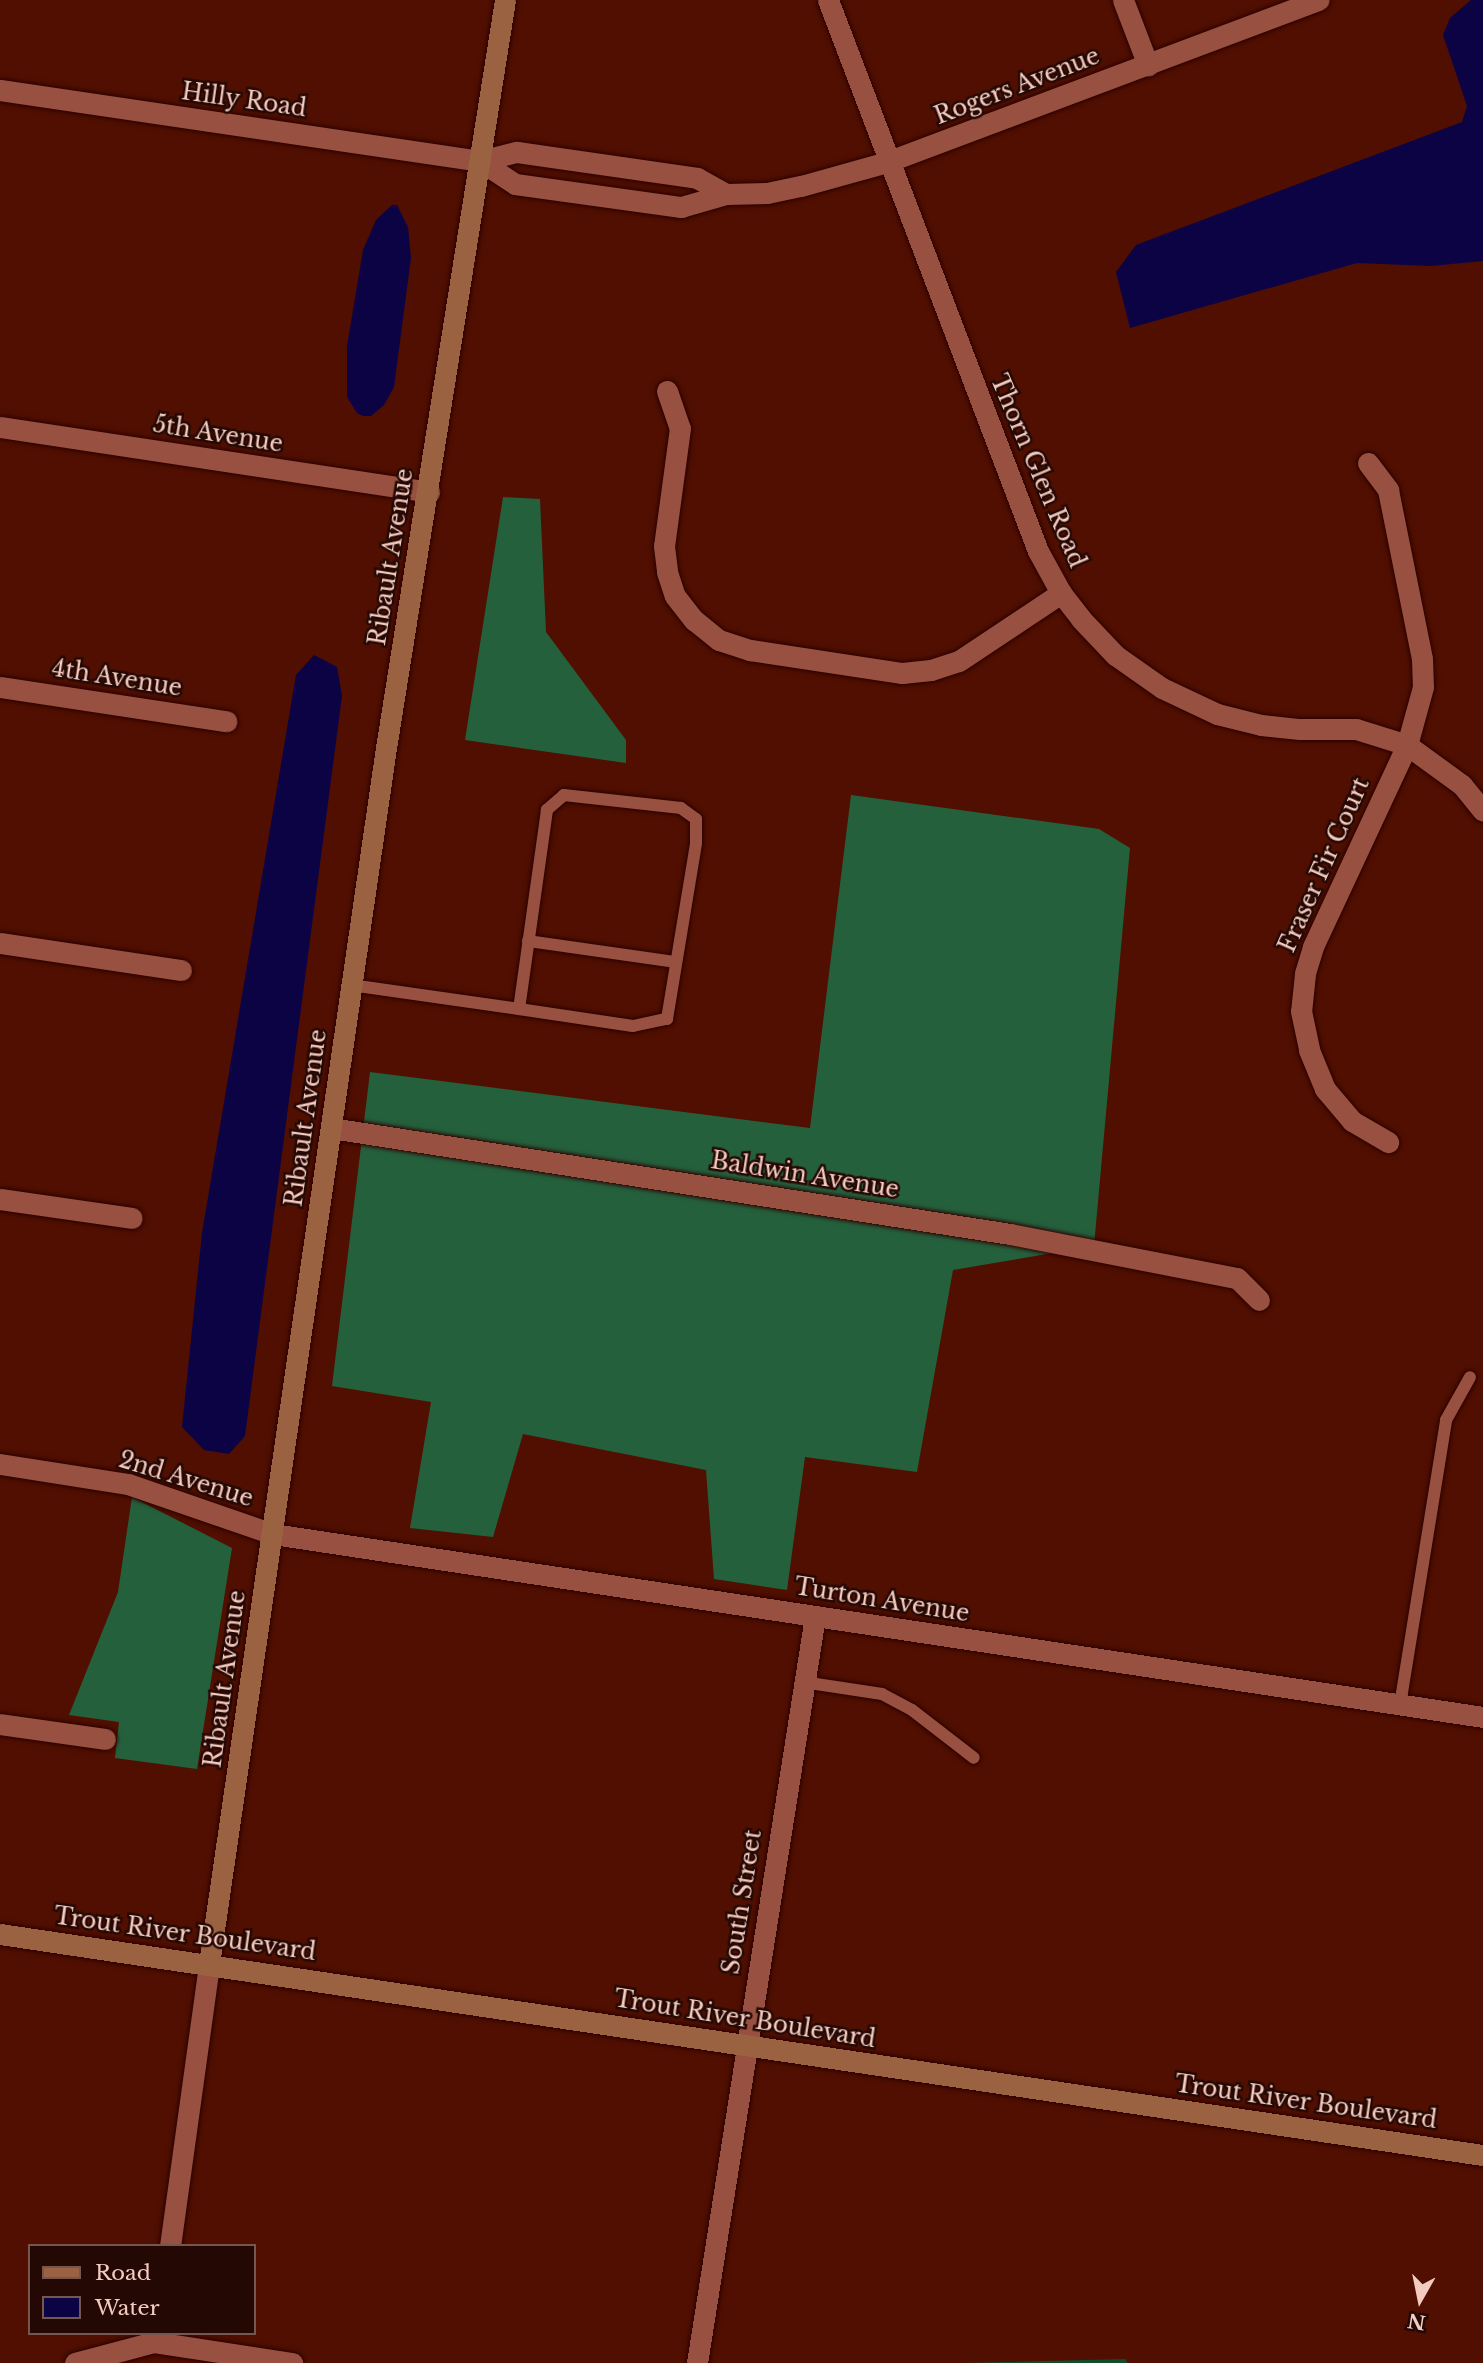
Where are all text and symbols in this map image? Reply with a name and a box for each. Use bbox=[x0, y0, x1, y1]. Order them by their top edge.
street label: Rogers Avenue bbox=[930, 42, 1104, 130]
street label: Hilly Road bbox=[179, 78, 309, 122]
street label: Thorn Glen Road bbox=[985, 370, 1091, 572]
street label: 5th Avenue bbox=[151, 410, 285, 458]
street label: Ribault Avenue bbox=[363, 466, 419, 648]
street label: 4th Avenue bbox=[50, 654, 184, 702]
street label: Fraser Fir Court bbox=[1273, 773, 1375, 957]
street label: Ribault Avenue bbox=[280, 1027, 332, 1209]
street label: Baldwin Avenue bbox=[709, 1146, 901, 1204]
street label: 2nd Avenue bbox=[115, 1445, 257, 1513]
street label: Turton Avenue bbox=[792, 1573, 972, 1627]
street label: Ribault Avenue bbox=[199, 1588, 251, 1770]
street label: South Street bbox=[717, 1828, 767, 1976]
street label: Trout River Boulevard bbox=[52, 1902, 318, 1966]
street label: Trout River Boulevard bbox=[612, 1985, 878, 2053]
street label: Trout River Boulevard bbox=[1173, 2070, 1439, 2134]
legend bbox=[28, 2244, 256, 2335]
text: Road bbox=[95, 2260, 151, 2286]
north arrow bbox=[1385, 2265, 1455, 2335]
text: Water bbox=[95, 2295, 159, 2321]
text: N bbox=[1406, 2308, 1427, 2334]

